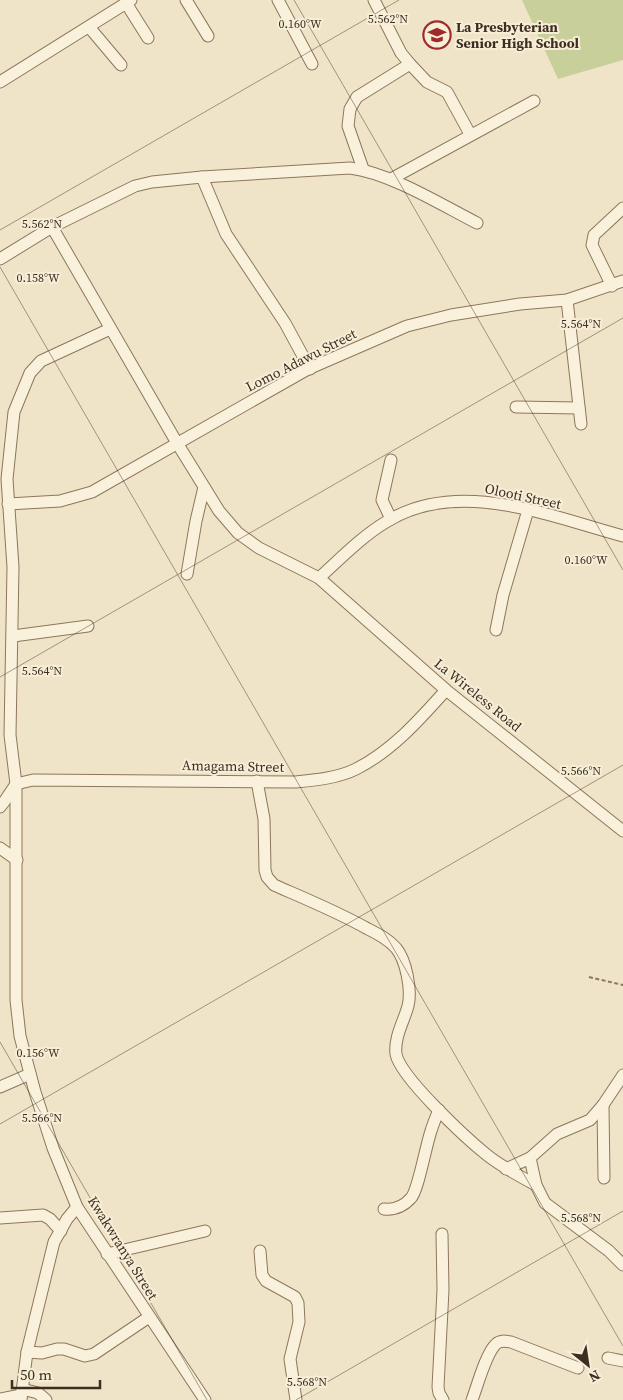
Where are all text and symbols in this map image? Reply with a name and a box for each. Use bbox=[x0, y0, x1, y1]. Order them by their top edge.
text: 5.562°N bbox=[368, 11, 408, 27]
text: 0.160°W bbox=[278, 16, 322, 32]
place label: La Presbyterian Senior High School bbox=[456, 17, 580, 53]
school or university icon: La Presbyterian Senior High School bbox=[422, 20, 452, 50]
text: 5.562°N bbox=[22, 216, 62, 232]
text: 0.158°W bbox=[16, 270, 60, 286]
text: 5.564°N bbox=[561, 316, 601, 332]
street label: Lomo Adawu Street bbox=[242, 323, 360, 397]
street label: Olooti Street bbox=[483, 478, 563, 514]
text: 0.160°W bbox=[564, 552, 608, 568]
street label: La Wireless Road bbox=[430, 654, 526, 736]
text: 5.564°N bbox=[22, 663, 62, 679]
street label: Amagama Street bbox=[182, 755, 285, 777]
text: 5.566°N bbox=[561, 763, 601, 779]
text: 0.156°W bbox=[16, 1045, 60, 1061]
text: 5.566°N bbox=[22, 1110, 62, 1126]
street label: Kwakwranya Street bbox=[83, 1192, 163, 1304]
text: 5.568°N bbox=[561, 1210, 601, 1226]
north arrow bbox=[563, 1340, 613, 1390]
scale bar bbox=[12, 1358, 100, 1390]
text: 50 m bbox=[20, 1364, 52, 1385]
text: N bbox=[585, 1365, 604, 1387]
text: 5.568°N bbox=[287, 1374, 327, 1390]

